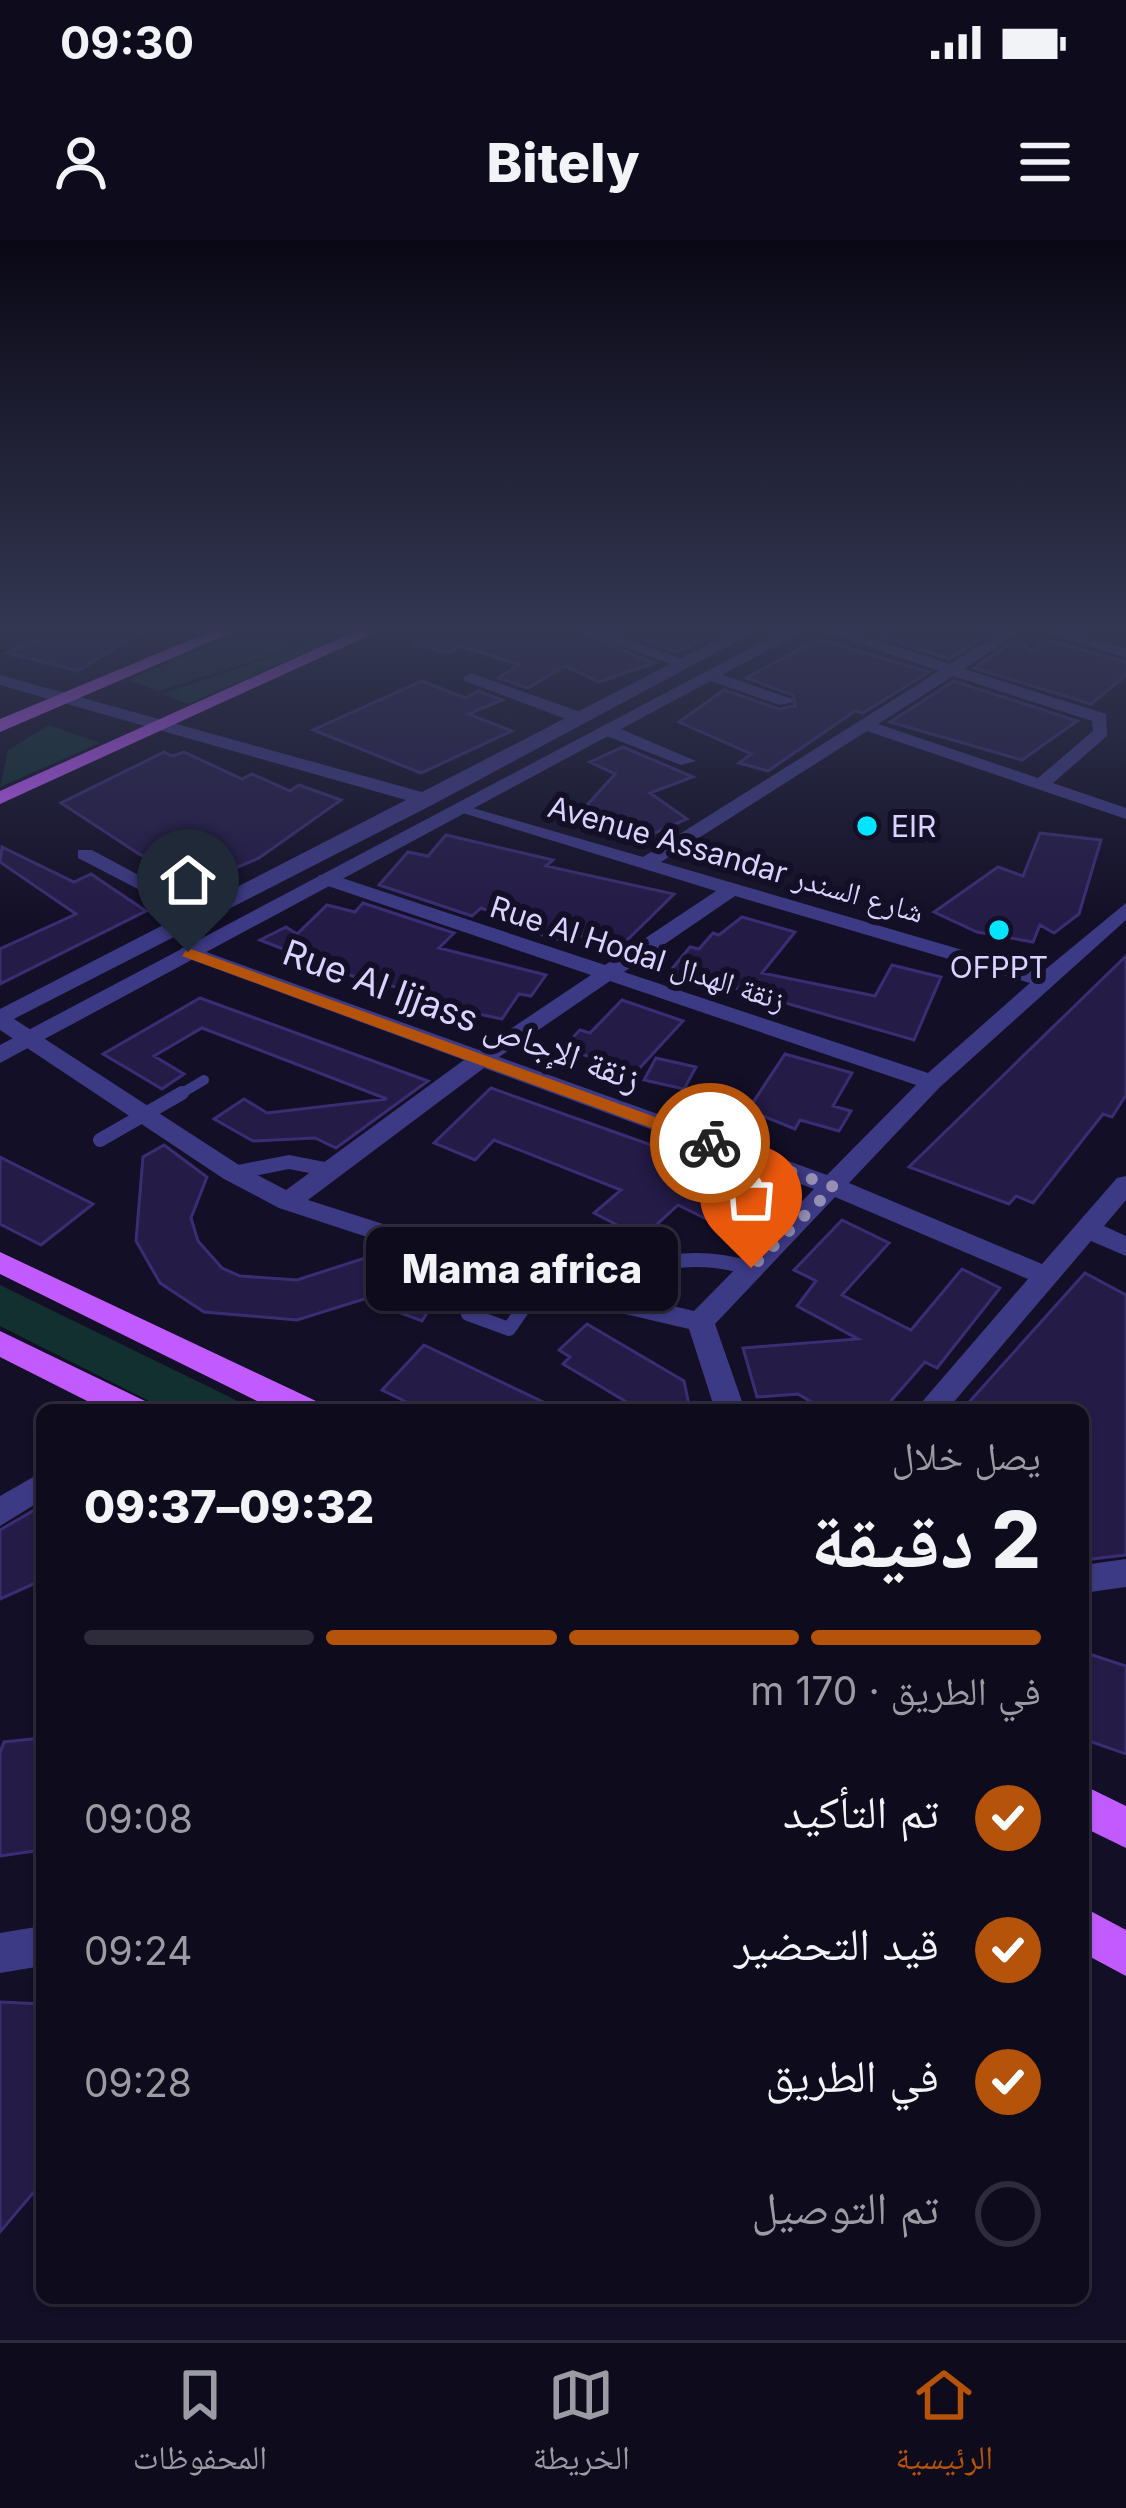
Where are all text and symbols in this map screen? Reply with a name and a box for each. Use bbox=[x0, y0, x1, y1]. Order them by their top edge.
text: 09:30 bbox=[60, 15, 194, 70]
icon: person bbox=[48, 129, 114, 195]
icon: menu bbox=[1012, 129, 1078, 195]
text: Bitely bbox=[486, 130, 640, 195]
street label: Avenue Assandar شارع السندر bbox=[543, 788, 928, 932]
place label: EIR bbox=[891, 808, 936, 844]
marker: EIR bbox=[854, 813, 880, 839]
pin bbox=[137, 829, 239, 952]
icon: home bbox=[155, 847, 221, 913]
street label: Rue Al Hodal زنقة الهدال bbox=[486, 888, 790, 1019]
marker: OFPPT bbox=[986, 917, 1012, 943]
street label: Rue Al Ijjass زنقة الإجاص bbox=[277, 930, 647, 1100]
place label: OFPPT bbox=[950, 949, 1048, 985]
courier bbox=[650, 1083, 770, 1203]
icon: bike bbox=[677, 1110, 743, 1176]
pin bbox=[700, 1145, 802, 1268]
icon: bag bbox=[718, 1163, 784, 1229]
callout: Mama africa bbox=[367, 1226, 679, 1310]
text: Mama africa bbox=[402, 1245, 642, 1292]
text: يصل خلال bbox=[891, 1432, 1041, 1479]
text: 09:32–09:37 bbox=[84, 1479, 374, 1534]
text: 2 دقيقة bbox=[810, 1492, 1041, 1587]
text: في الطريق · 170 m bbox=[750, 1667, 1041, 1714]
text: تم التأكيد bbox=[783, 1784, 939, 1839]
icon: check bbox=[975, 1785, 1041, 1851]
text: 09:08 bbox=[84, 1795, 193, 1842]
text: قيد التحضير bbox=[734, 1916, 939, 1971]
icon: check bbox=[975, 1917, 1041, 1983]
text: 09:24 bbox=[84, 1927, 192, 1974]
text: في الطريق bbox=[765, 2048, 939, 2103]
icon: check bbox=[975, 2049, 1041, 2115]
text: 09:28 bbox=[84, 2059, 192, 2106]
text: تم التوصيل bbox=[751, 2180, 939, 2235]
tab: المحفوظات bbox=[133, 2362, 267, 2490]
tab: الخريطة bbox=[533, 2362, 630, 2490]
tab: الرئيسية bbox=[895, 2362, 993, 2490]

